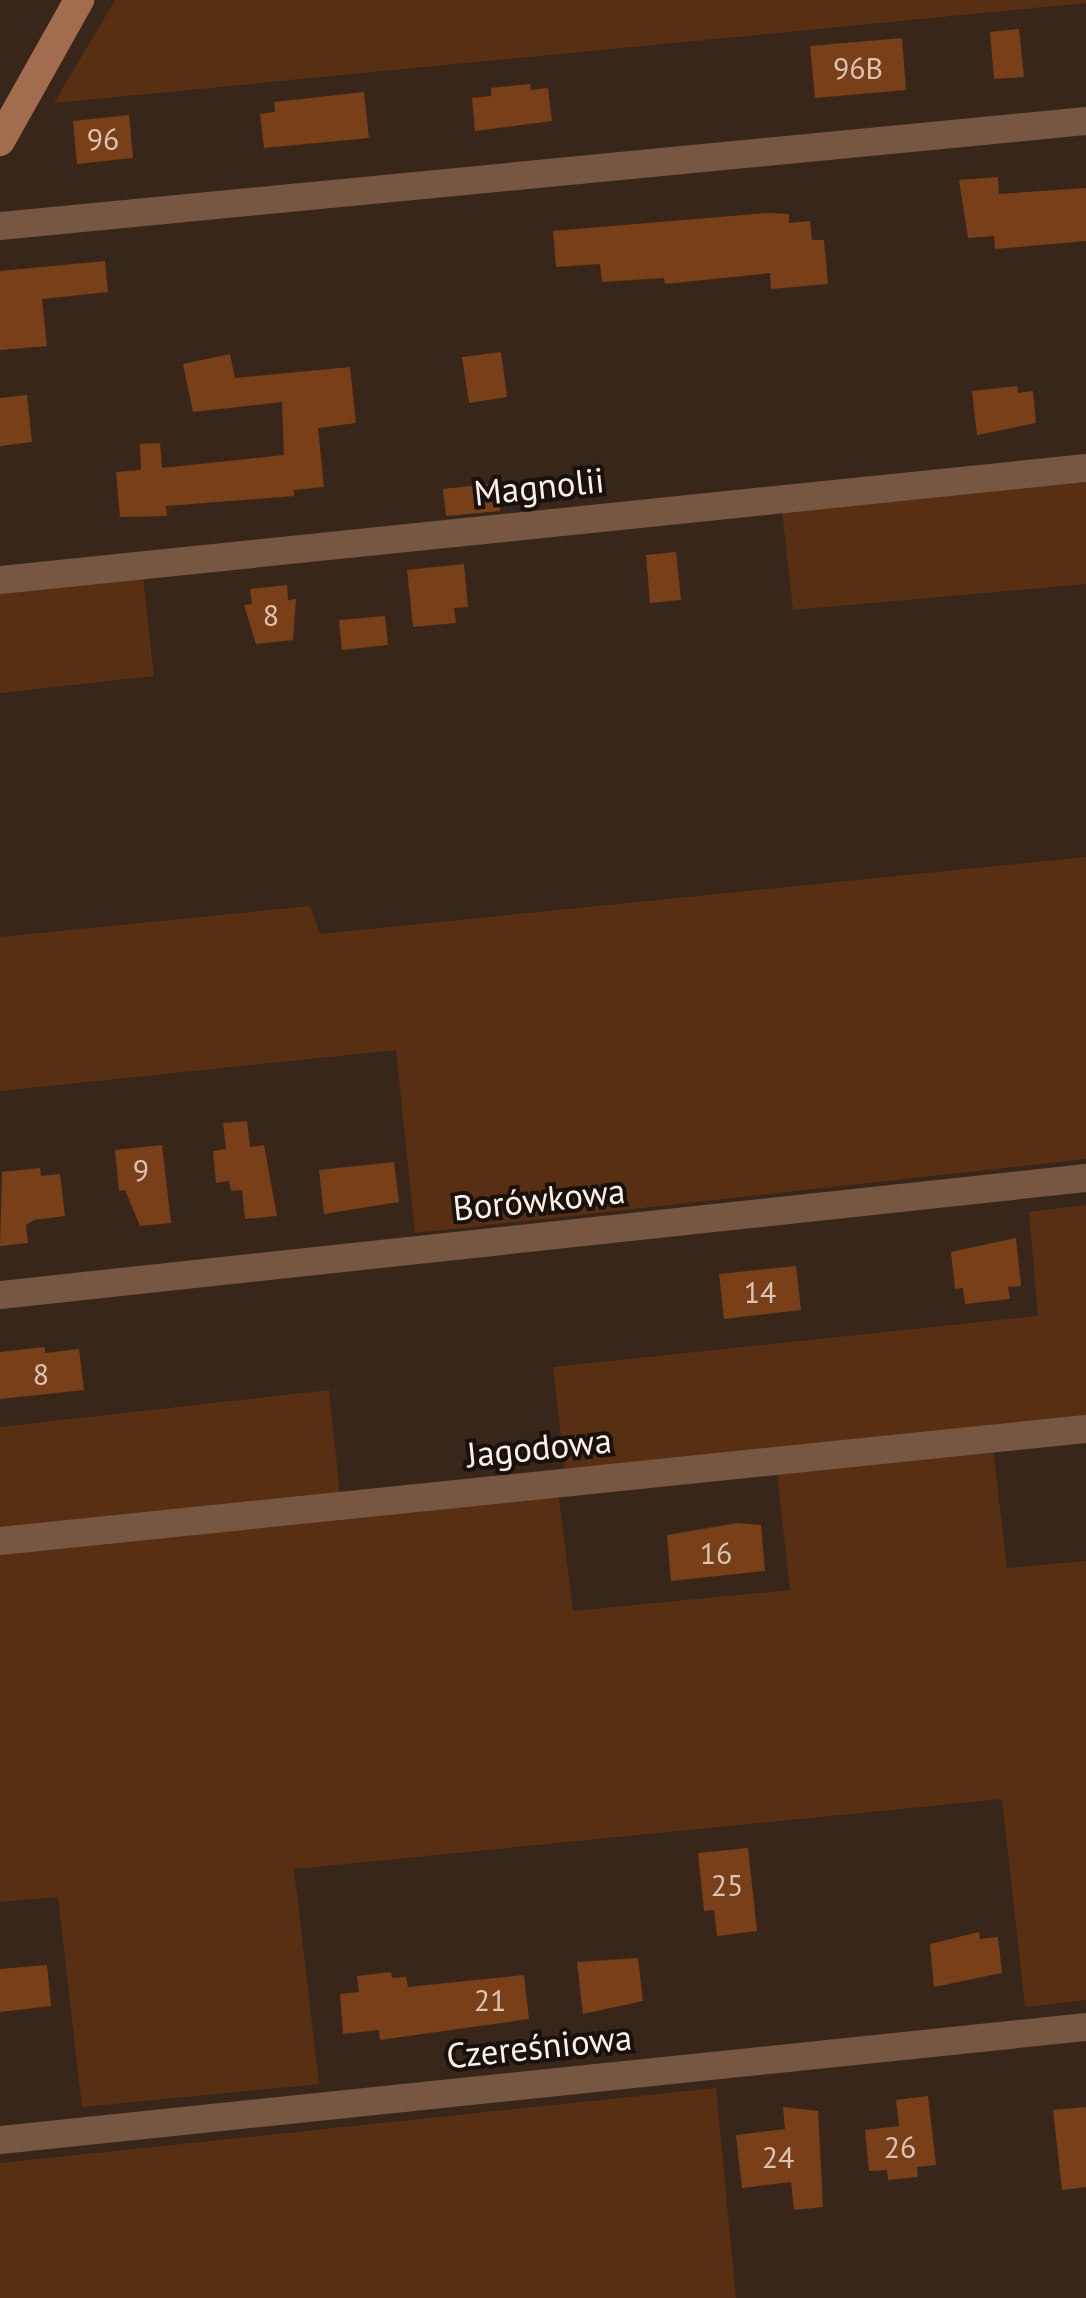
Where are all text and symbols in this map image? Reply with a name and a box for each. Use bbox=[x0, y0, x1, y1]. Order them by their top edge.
house number: 96B bbox=[833, 50, 883, 86]
house number: 96 bbox=[87, 121, 119, 157]
street label: Magnolii bbox=[472, 458, 606, 514]
house number: 8 bbox=[263, 597, 279, 633]
house number: 9 bbox=[133, 1152, 149, 1188]
street label: Borówkowa bbox=[451, 1169, 627, 1229]
house number: 14 bbox=[744, 1274, 776, 1310]
house number: 8 bbox=[33, 1356, 49, 1392]
street label: Jagodowa bbox=[465, 1419, 613, 1475]
house number: 16 bbox=[700, 1535, 732, 1571]
house number: 25 bbox=[711, 1867, 743, 1903]
house number: 21 bbox=[474, 1982, 506, 2018]
street label: Czereśniowa bbox=[444, 2015, 634, 2077]
house number: 26 bbox=[884, 2129, 916, 2165]
house number: 24 bbox=[762, 2139, 794, 2175]

